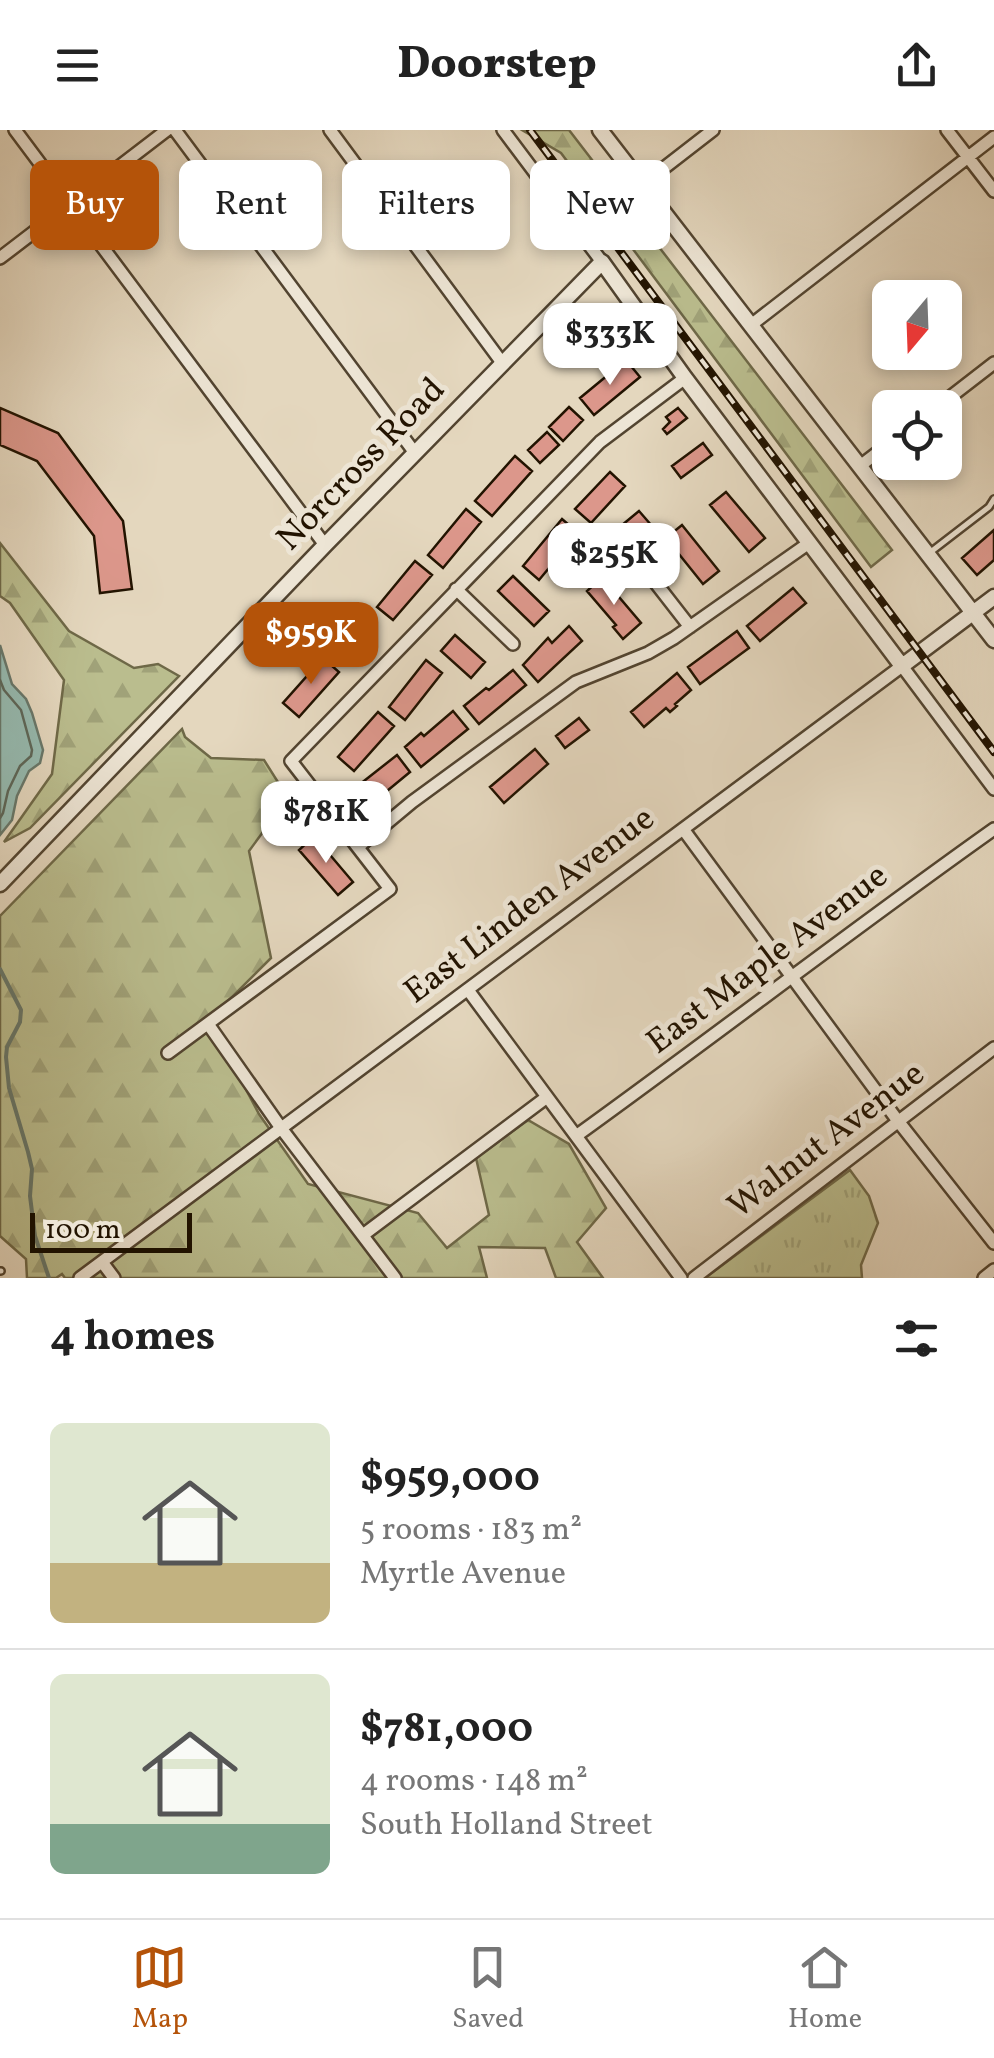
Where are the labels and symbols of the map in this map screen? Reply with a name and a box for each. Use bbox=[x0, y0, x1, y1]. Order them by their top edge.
north arrow bbox=[872, 280, 962, 370]
pin: $333K bbox=[540, 303, 680, 388]
street label: Norcross Road bbox=[267, 368, 457, 562]
pin: $255K bbox=[544, 523, 684, 608]
pin: $959K bbox=[241, 602, 381, 687]
pin: $781K bbox=[256, 781, 396, 866]
street label: East Linden Avenue bbox=[395, 796, 665, 1016]
street label: East Maple Avenue bbox=[637, 853, 899, 1067]
street label: Walnut Avenue bbox=[719, 1051, 935, 1231]
scale bar bbox=[30, 1208, 192, 1252]

